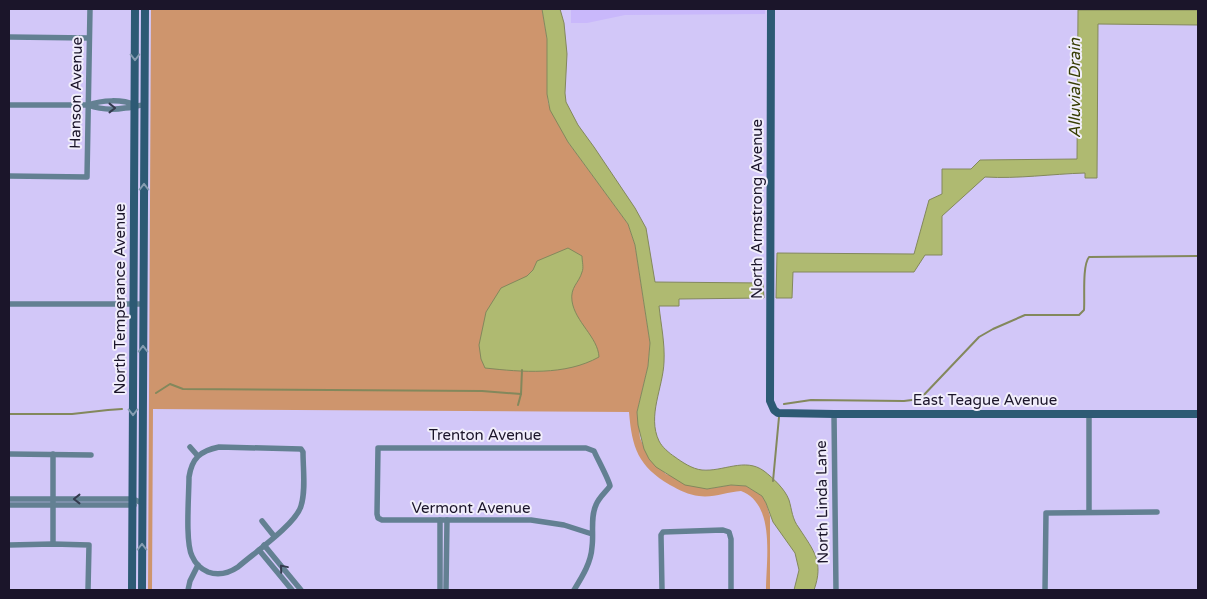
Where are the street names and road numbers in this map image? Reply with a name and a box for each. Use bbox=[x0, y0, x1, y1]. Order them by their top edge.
street label: Hanson Avenue bbox=[66, 37, 86, 149]
street label: North Armstrong Avenue bbox=[748, 119, 766, 299]
street label: North Temperance Avenue bbox=[111, 203, 129, 395]
street label: East Teague Avenue bbox=[913, 391, 1057, 409]
street label: Trenton Avenue bbox=[429, 426, 541, 444]
street label: North Linda Lane bbox=[812, 440, 832, 564]
street label: Vermont Avenue bbox=[412, 499, 530, 517]

